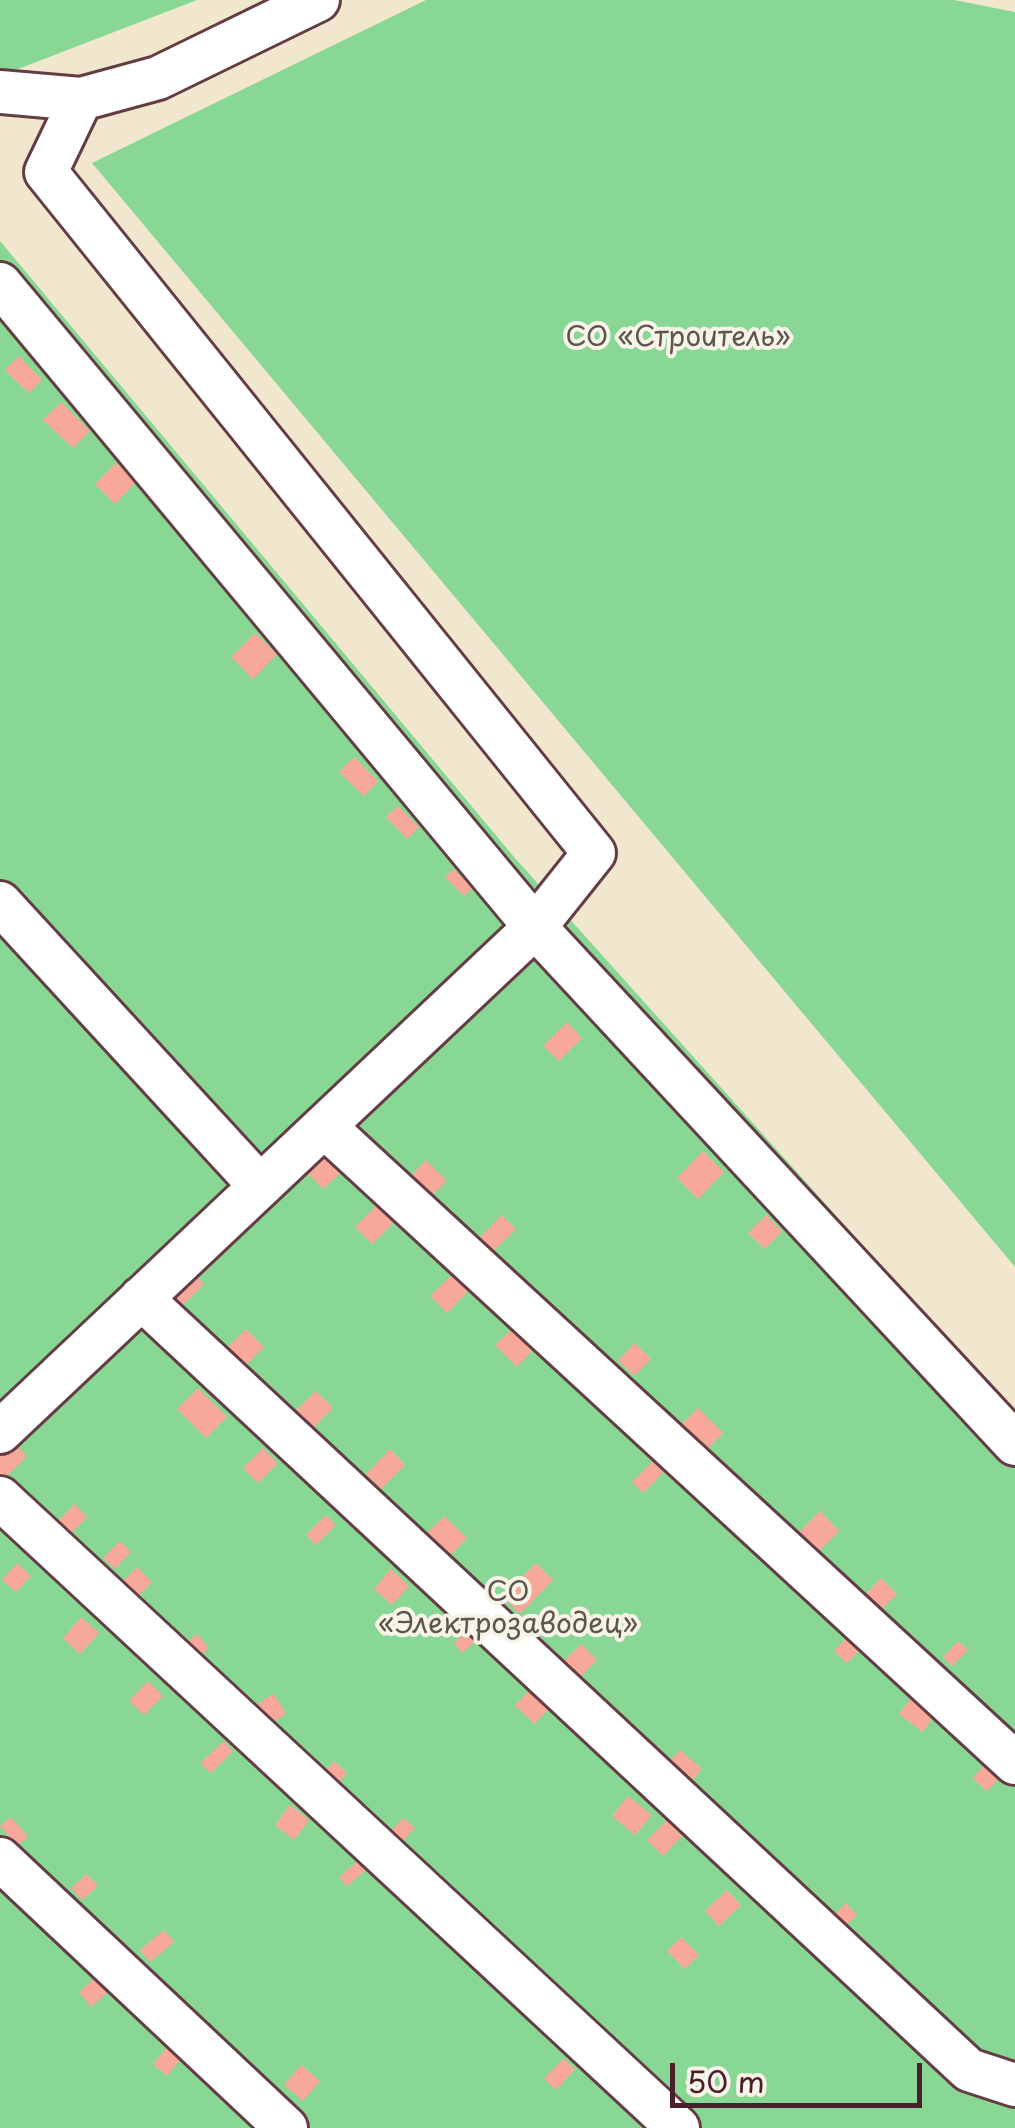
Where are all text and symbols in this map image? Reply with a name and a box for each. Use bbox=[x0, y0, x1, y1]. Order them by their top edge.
park label: СО «Строитель» bbox=[565, 321, 791, 355]
park label: СО «Электрозаводец» bbox=[378, 1576, 638, 1642]
scale bar bbox=[675, 2043, 928, 2105]
text: 50 m bbox=[687, 2058, 765, 2103]

